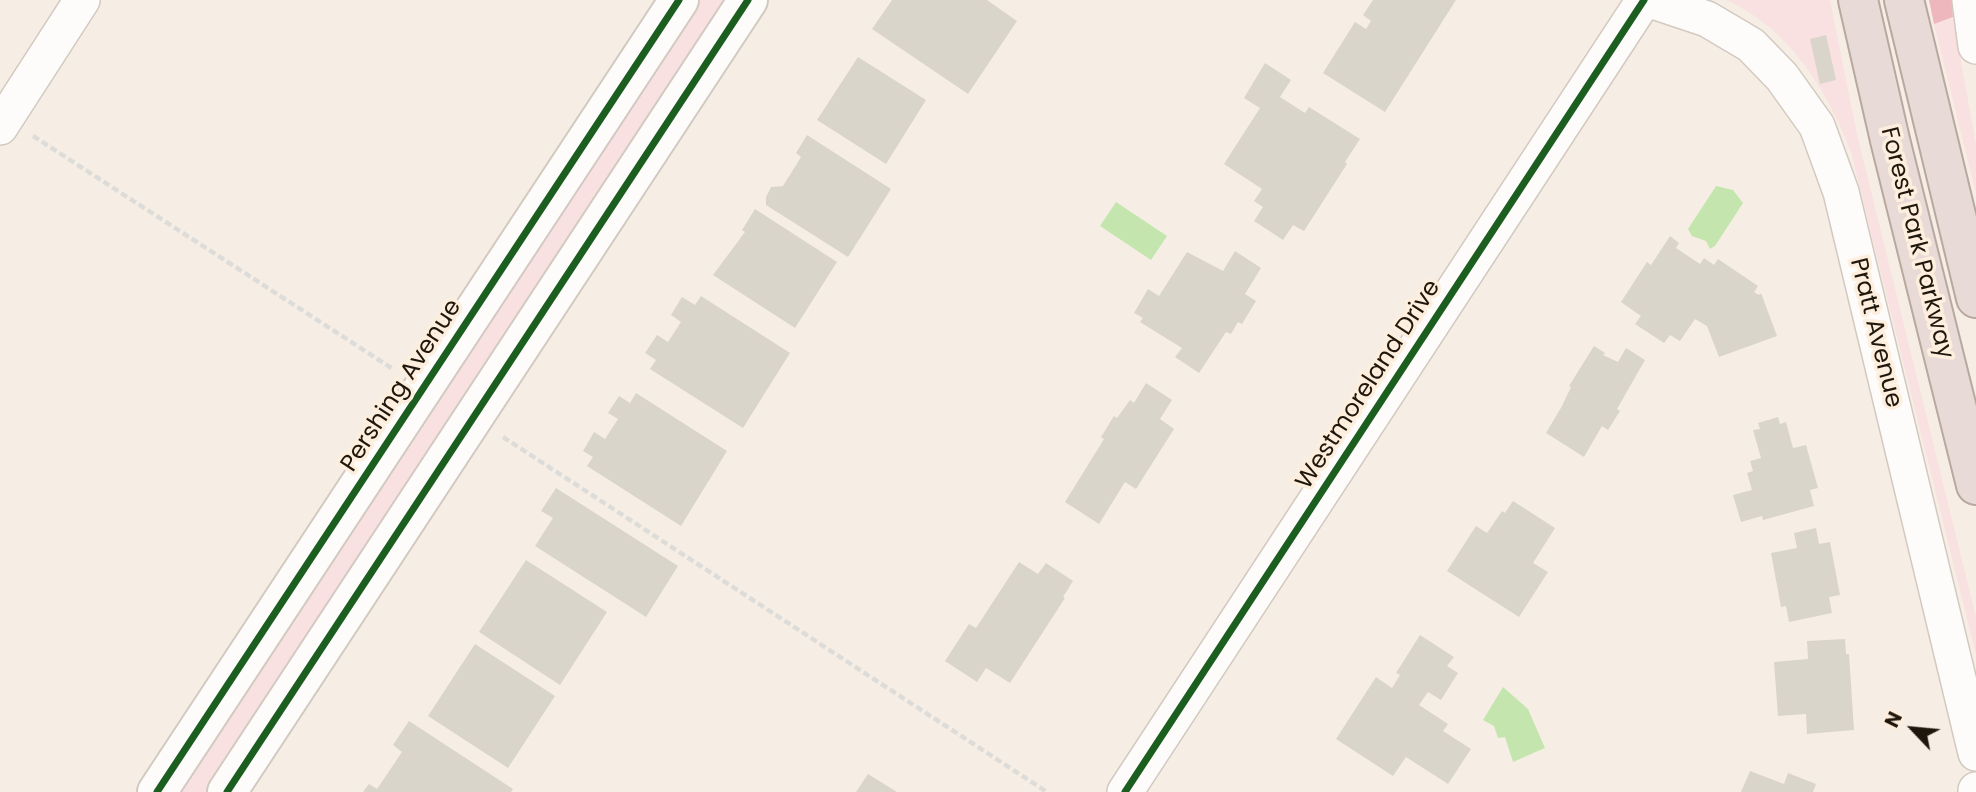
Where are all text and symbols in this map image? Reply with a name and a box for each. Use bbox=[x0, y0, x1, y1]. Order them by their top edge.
street label: Forest Park Parkway bbox=[1873, 124, 1959, 362]
street label: Pratt Avenue bbox=[1843, 255, 1907, 411]
street label: Westmoreland Drive bbox=[1291, 275, 1447, 495]
street label: Pershing Avenue bbox=[336, 294, 468, 478]
north arrow bbox=[1878, 694, 1948, 764]
text: N bbox=[1878, 707, 1909, 732]

